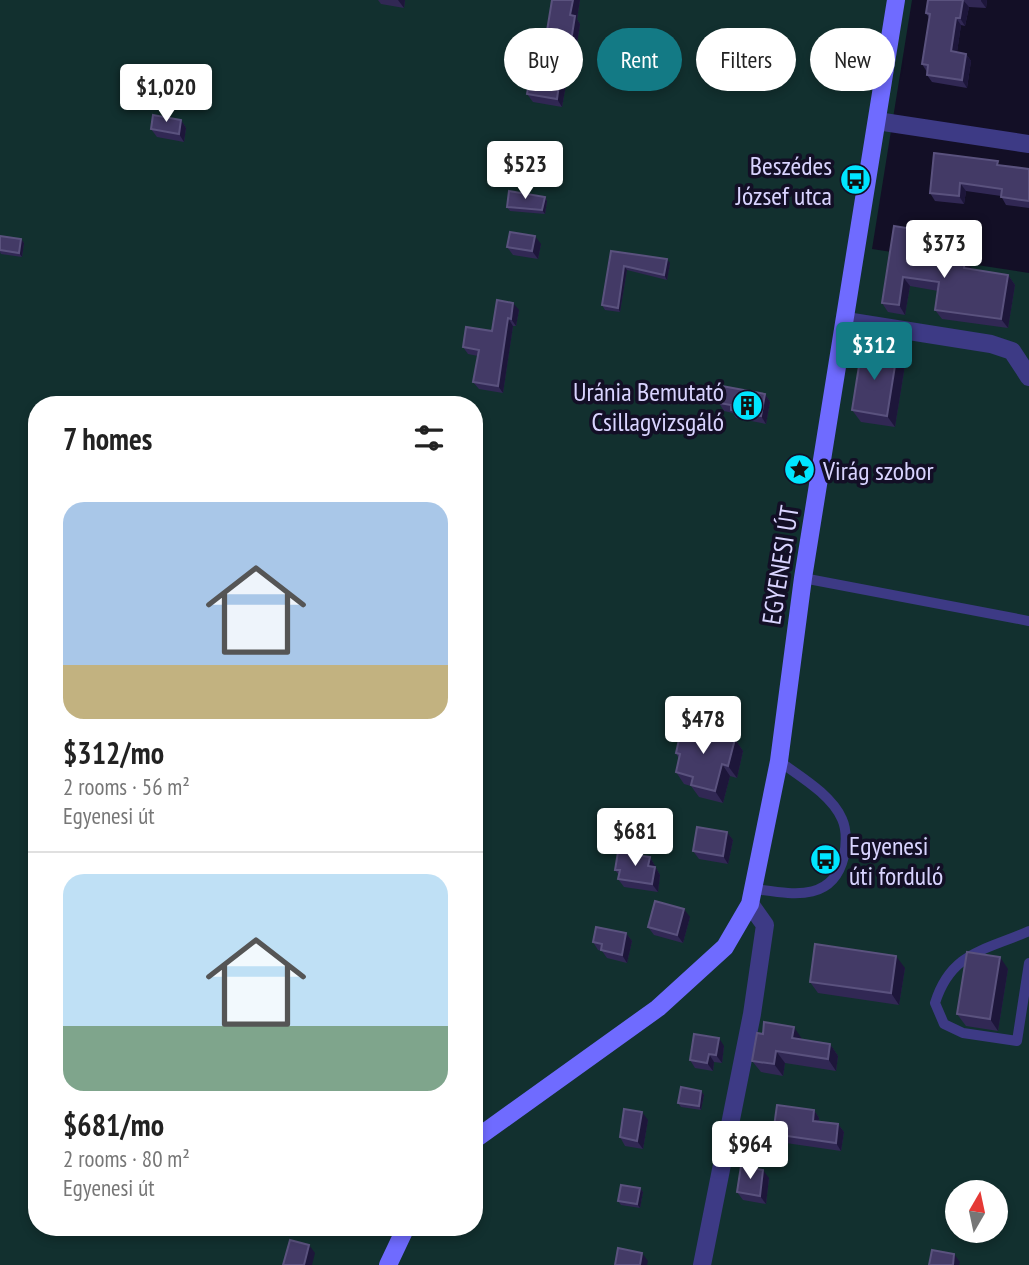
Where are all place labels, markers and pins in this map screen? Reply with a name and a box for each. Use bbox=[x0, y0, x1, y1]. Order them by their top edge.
pin: $1,020 bbox=[109, 64, 223, 124]
pin: $523 bbox=[484, 142, 566, 201]
place label: Beszédes József utca bbox=[735, 149, 832, 212]
bus stop icon: Beszédes József utca bbox=[838, 163, 872, 197]
pin: $373 bbox=[903, 220, 985, 280]
pin: $312 bbox=[833, 322, 915, 382]
place label: Uránia Bemutató Csillagvizsgáló bbox=[573, 375, 724, 438]
building icon: Uránia Bemutató Csillagvizsgáló bbox=[730, 389, 764, 423]
place icon: Virág szobor bbox=[783, 453, 817, 487]
place label: Virág szobor bbox=[822, 454, 934, 487]
pin: $478 bbox=[662, 696, 744, 756]
pin: $681 bbox=[594, 808, 676, 868]
place label: Egyenesi úti forduló bbox=[849, 829, 943, 892]
bus stop icon: Egyenesi úti forduló bbox=[809, 843, 843, 877]
pin: $964 bbox=[709, 1122, 791, 1181]

